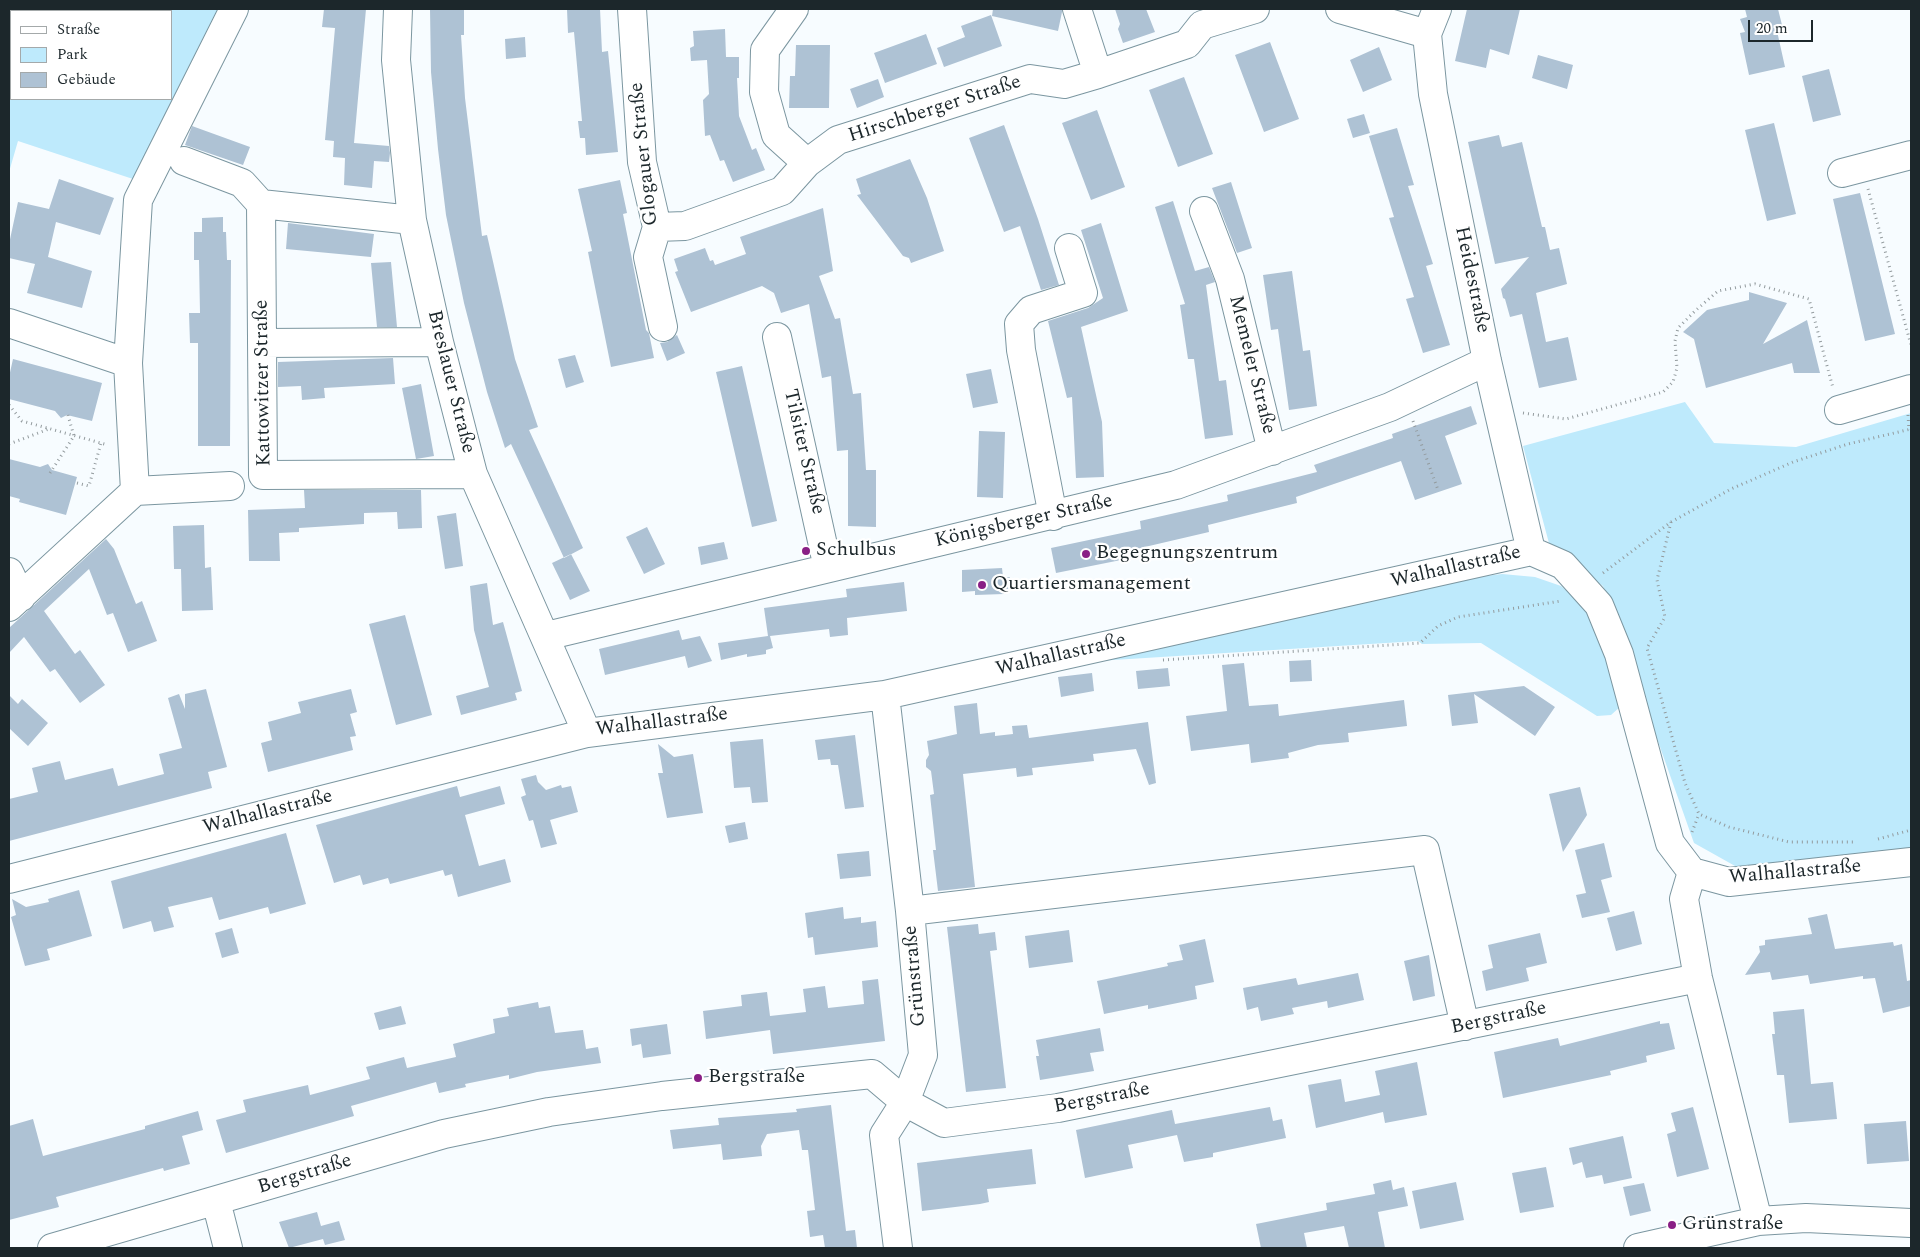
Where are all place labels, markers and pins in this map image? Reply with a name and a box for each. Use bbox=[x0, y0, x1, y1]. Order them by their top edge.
place label: Schulbus bbox=[816, 539, 896, 563]
place label: Begegnungszentrum bbox=[1096, 542, 1278, 566]
marker: Schulbus bbox=[800, 545, 812, 557]
marker: Begegnungszentrum bbox=[1080, 548, 1092, 560]
place label: Quartiersmanagement bbox=[992, 573, 1191, 597]
marker: Quartiersmanagement bbox=[976, 579, 988, 591]
place label: Bergstraße bbox=[708, 1066, 805, 1090]
marker: Bergstraße bbox=[692, 1072, 704, 1084]
place label: Grünstraße bbox=[1682, 1213, 1784, 1237]
marker: Grünstraße bbox=[1666, 1219, 1678, 1231]

